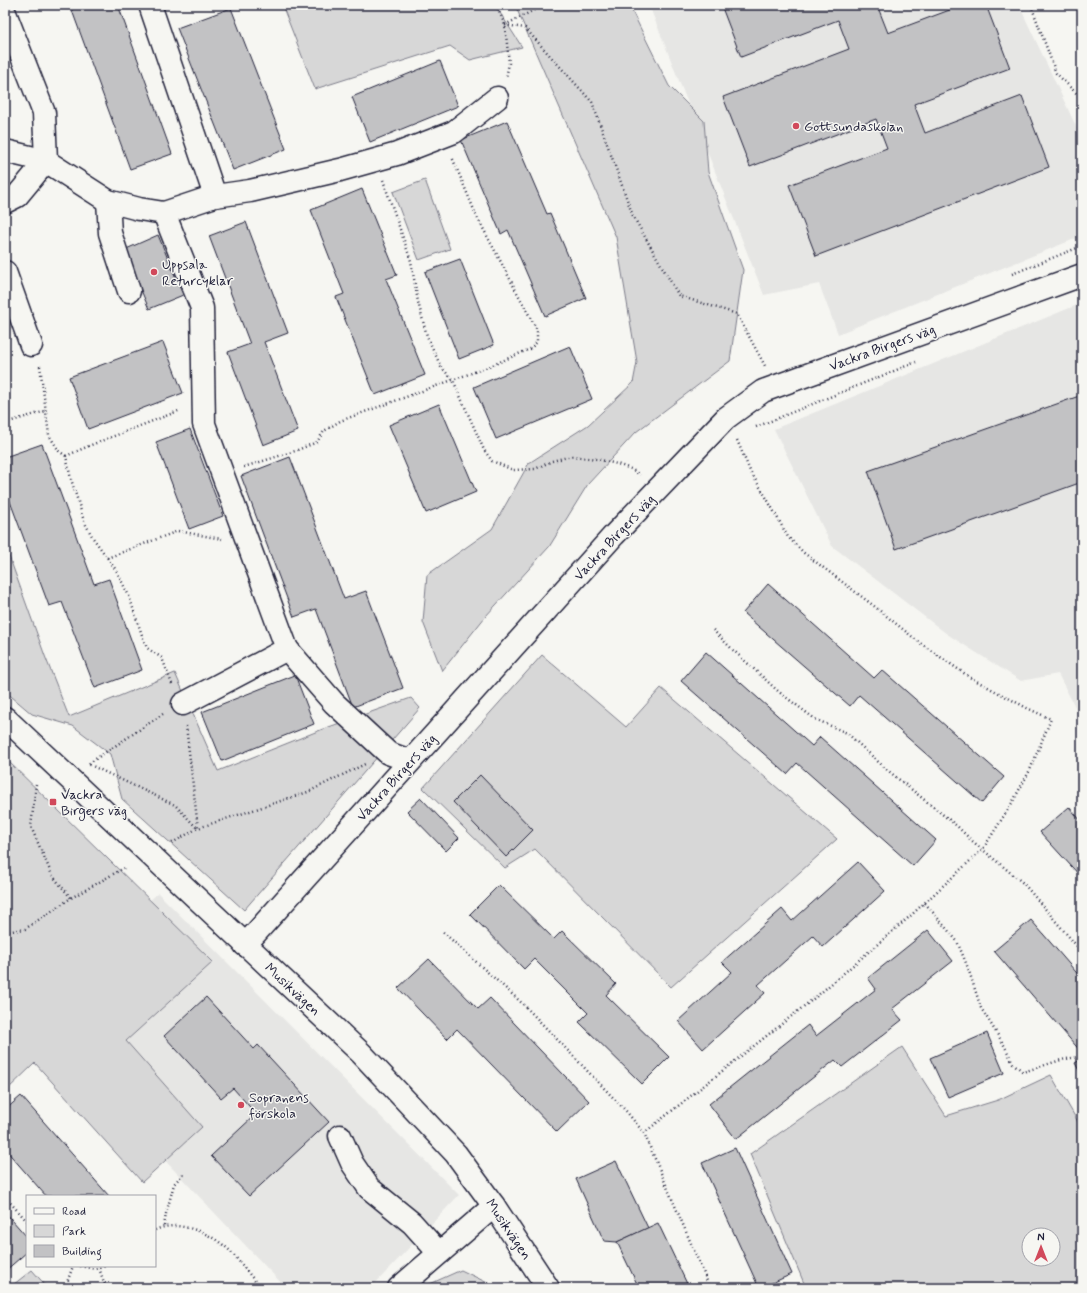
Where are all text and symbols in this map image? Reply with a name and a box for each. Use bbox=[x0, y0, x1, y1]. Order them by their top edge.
place label: Gottsundaskolan bbox=[804, 118, 903, 136]
marker: Gottsundaskolan bbox=[791, 121, 801, 131]
place label: Uppsala Returcyklar bbox=[162, 256, 233, 290]
marker: Uppsala Returcyklar bbox=[149, 267, 159, 277]
street label: Vackra Birgers väg bbox=[827, 320, 938, 375]
street label: Vackra Birgers väg bbox=[570, 491, 659, 585]
street label: Vackra Birgers väg bbox=[353, 730, 441, 825]
place label: Vackra Birgers väg bbox=[61, 786, 127, 821]
marker: Vackra Birgers väg bbox=[48, 797, 58, 807]
street label: Musikvägen bbox=[261, 959, 324, 1020]
place label: Sopranens förskola bbox=[249, 1089, 309, 1123]
marker: Sopranens förskola bbox=[236, 1100, 246, 1110]
legend bbox=[26, 1195, 156, 1267]
street label: Musikvägen bbox=[481, 1196, 535, 1264]
text: Road bbox=[62, 1204, 86, 1220]
text: Park bbox=[62, 1224, 86, 1240]
north arrow bbox=[1021, 1227, 1061, 1267]
text: N bbox=[1037, 1231, 1045, 1245]
text: Building bbox=[62, 1244, 102, 1261]

